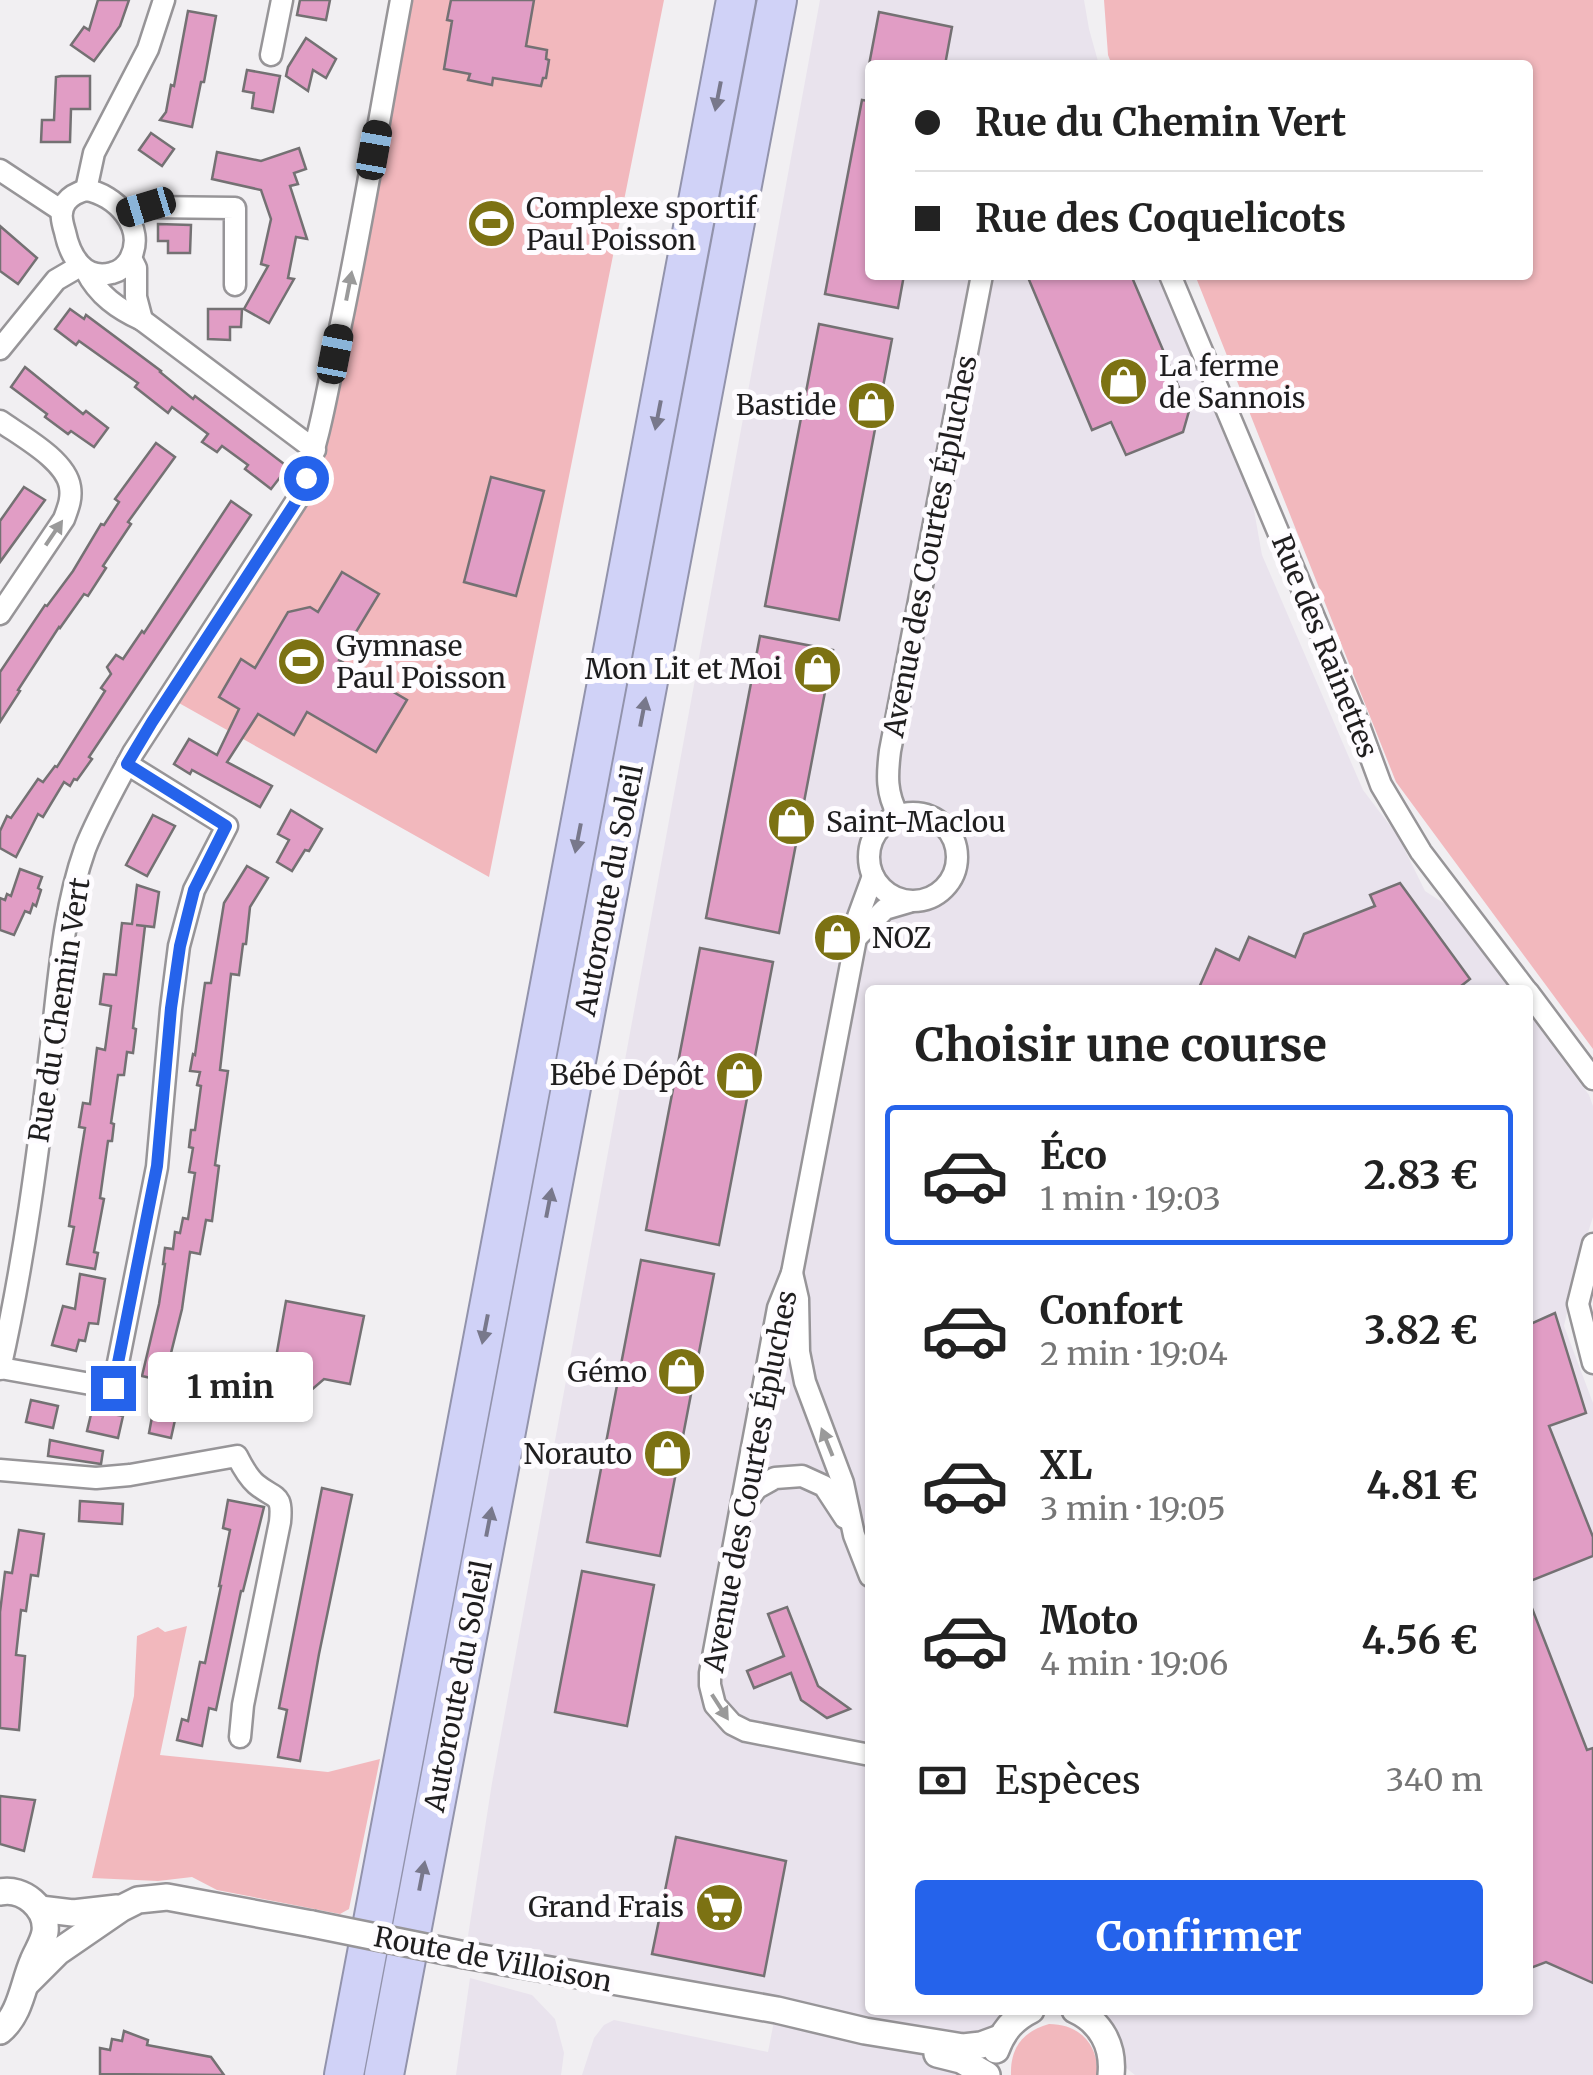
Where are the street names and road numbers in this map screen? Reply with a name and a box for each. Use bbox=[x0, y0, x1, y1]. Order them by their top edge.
street label: Avenue des Courtes Épluches bbox=[875, 352, 985, 741]
street label: Rue des Rainettes bbox=[1264, 529, 1386, 763]
street label: Autoroute du Soleil bbox=[567, 761, 651, 1020]
street label: Rue du Chemin Vert bbox=[20, 875, 98, 1145]
street label: Avenue des Courtes Épluches bbox=[695, 1287, 805, 1676]
street label: Autoroute du Soleil bbox=[416, 1557, 500, 1816]
street label: Route de Villoison bbox=[371, 1918, 615, 2000]

